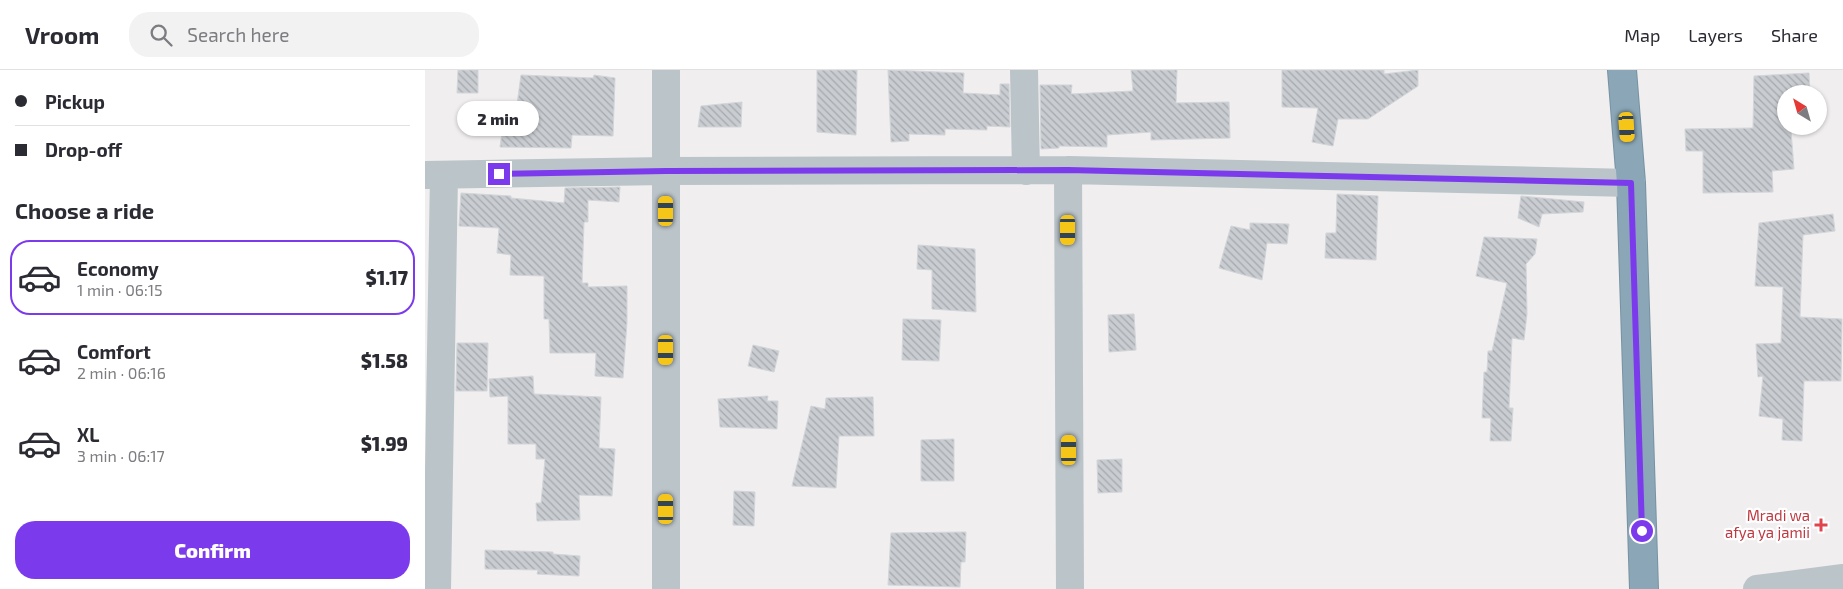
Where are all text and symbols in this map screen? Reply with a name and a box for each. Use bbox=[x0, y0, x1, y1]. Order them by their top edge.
search box bbox=[129, 12, 479, 57]
text: Vroom bbox=[25, 20, 99, 49]
icon: search bbox=[147, 21, 175, 49]
text: Search here bbox=[187, 23, 289, 46]
text: Map bbox=[1624, 24, 1660, 46]
text: Layers bbox=[1688, 24, 1743, 46]
text: Share bbox=[1771, 24, 1818, 46]
north arrow bbox=[1777, 85, 1827, 135]
map controls bbox=[1777, 85, 1827, 135]
text: Pickup bbox=[45, 90, 105, 113]
callout: 2 min bbox=[458, 102, 540, 136]
text: 2 min bbox=[477, 109, 519, 128]
car bbox=[1618, 112, 1635, 142]
text: Drop-off bbox=[45, 138, 122, 161]
route end bbox=[488, 163, 510, 185]
car bbox=[658, 196, 673, 226]
text: Choose a ride bbox=[15, 197, 154, 223]
car bbox=[1060, 215, 1075, 245]
icon: car bbox=[17, 255, 62, 300]
text: Economy bbox=[77, 257, 159, 280]
text: $1.17 bbox=[366, 266, 408, 289]
text: 1 min · 06:15 bbox=[77, 280, 163, 299]
car bbox=[658, 335, 673, 365]
icon: car bbox=[17, 338, 62, 383]
text: Comfort bbox=[77, 340, 151, 363]
text: $1.58 bbox=[361, 349, 408, 372]
text: 2 min · 06:16 bbox=[77, 363, 166, 382]
icon: car bbox=[17, 421, 62, 466]
text: XL bbox=[77, 423, 99, 446]
text: $1.99 bbox=[361, 432, 408, 455]
car bbox=[1061, 435, 1076, 465]
text: 3 min · 06:17 bbox=[77, 446, 165, 465]
car bbox=[658, 494, 673, 524]
place label: Mradi wa afya ya jamii bbox=[1725, 506, 1810, 542]
marker: Mradi wa afya ya jamii bbox=[1814, 518, 1828, 532]
route start bbox=[1631, 520, 1653, 542]
button: Confirm bbox=[15, 521, 410, 579]

